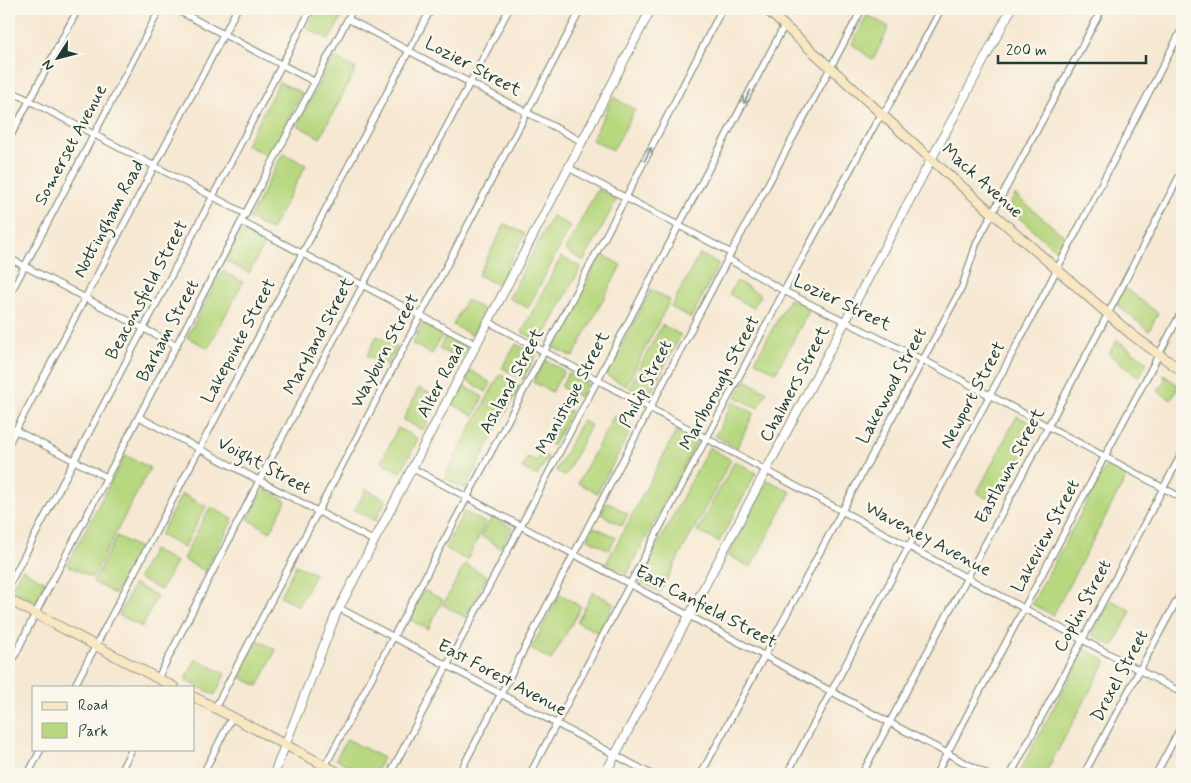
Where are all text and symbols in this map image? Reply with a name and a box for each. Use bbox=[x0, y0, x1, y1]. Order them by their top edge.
north arrow bbox=[32, 32, 82, 82]
street label: Lozier Street bbox=[421, 32, 526, 103]
scale bar bbox=[998, 32, 1146, 64]
text: 200 m bbox=[1006, 41, 1047, 61]
text: N bbox=[38, 56, 58, 74]
street label: Somerset Avenue bbox=[29, 80, 113, 210]
one-way arrow bbox=[742, 89, 751, 104]
street label: Mack Avenue bbox=[936, 138, 1028, 224]
one-way arrow bbox=[644, 147, 653, 162]
street label: Nottingham Road bbox=[68, 156, 152, 283]
street label: Beaconsfield Street bbox=[100, 216, 194, 364]
street label: Lozier Street bbox=[789, 269, 895, 337]
street label: Maryland Street bbox=[278, 273, 360, 399]
street label: Lakepointe Street bbox=[196, 274, 282, 408]
street label: Barham Street bbox=[131, 275, 205, 386]
street label: Wayburn Street bbox=[345, 290, 425, 412]
street label: Marlborough Street bbox=[674, 311, 766, 455]
street label: Chalmers Street bbox=[754, 321, 836, 446]
street label: Lakewood Street bbox=[851, 323, 933, 448]
street label: Ashland Street bbox=[474, 324, 550, 438]
street label: Manistique Street bbox=[530, 327, 616, 459]
street label: Philip Street bbox=[614, 336, 678, 432]
street label: Newport Street bbox=[935, 337, 1011, 453]
street label: Alter Road bbox=[412, 340, 470, 422]
street label: Eastlawn Street bbox=[969, 404, 1051, 528]
street label: Voight Street bbox=[212, 431, 315, 503]
street label: Lakeview Street bbox=[1006, 475, 1086, 597]
street label: Waveney Avenue bbox=[861, 496, 996, 582]
street label: Coplin Street bbox=[1049, 555, 1118, 656]
street label: East Canfield Street bbox=[631, 559, 781, 655]
street label: Drexel Street bbox=[1086, 626, 1154, 726]
street label: East Forest Avenue bbox=[433, 634, 571, 722]
legend bbox=[32, 686, 195, 750]
text: Road bbox=[78, 696, 108, 716]
text: Park bbox=[78, 722, 108, 742]

